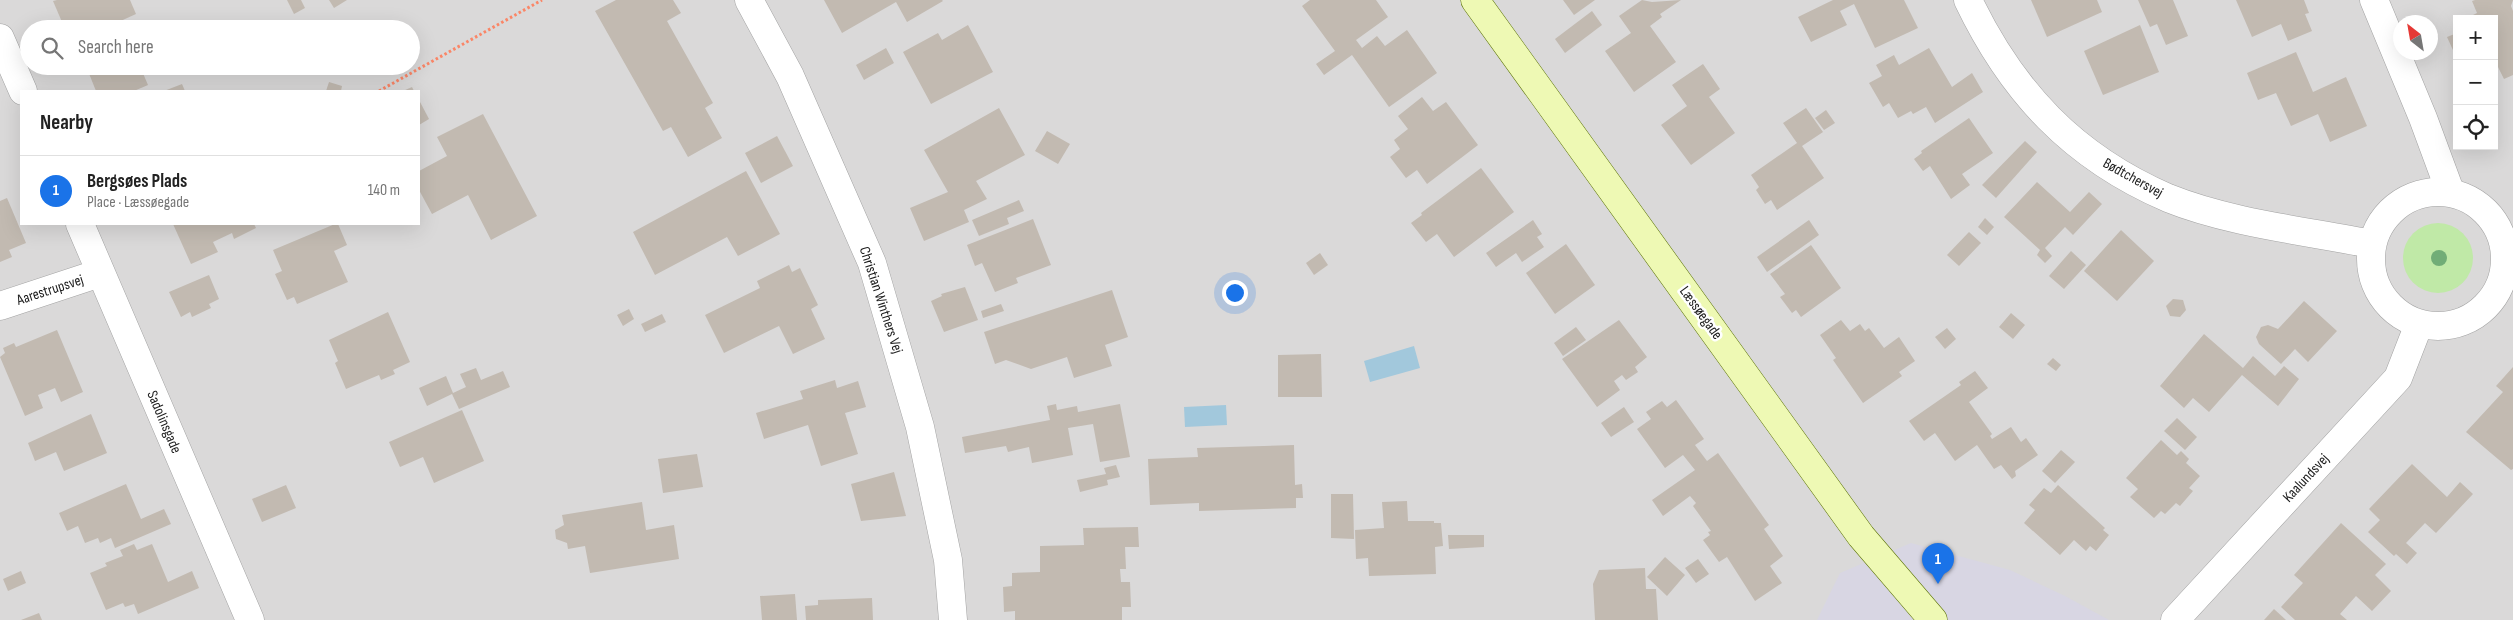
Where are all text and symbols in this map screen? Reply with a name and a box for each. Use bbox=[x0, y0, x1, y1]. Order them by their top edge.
north arrow bbox=[2393, 15, 2438, 60]
map controls bbox=[2453, 15, 2498, 150]
button: + bbox=[2453, 15, 2498, 60]
search box bbox=[20, 20, 420, 75]
icon: search bbox=[38, 34, 66, 62]
text: Search here bbox=[78, 36, 154, 59]
button: − bbox=[2453, 60, 2498, 105]
button: locate bbox=[2453, 105, 2498, 150]
text: Nearby bbox=[40, 110, 93, 135]
street label: Bødtchersvej bbox=[2100, 154, 2167, 202]
text: Bergsøes Plads bbox=[87, 170, 187, 193]
text: 1 bbox=[53, 181, 59, 200]
text: 140 m bbox=[368, 181, 400, 200]
text: Place · Læssøegade bbox=[87, 193, 189, 212]
street label: Christian Winthers Vej bbox=[855, 244, 907, 356]
street label: Aarestrupsvej bbox=[13, 270, 86, 310]
your location bbox=[1222, 280, 1248, 306]
street label: Læssøegade bbox=[1675, 283, 1727, 343]
street label: Sadolinsgade bbox=[142, 388, 186, 456]
street label: Kaalundsvej bbox=[2279, 449, 2334, 506]
pin: 1 bbox=[1922, 543, 1954, 584]

